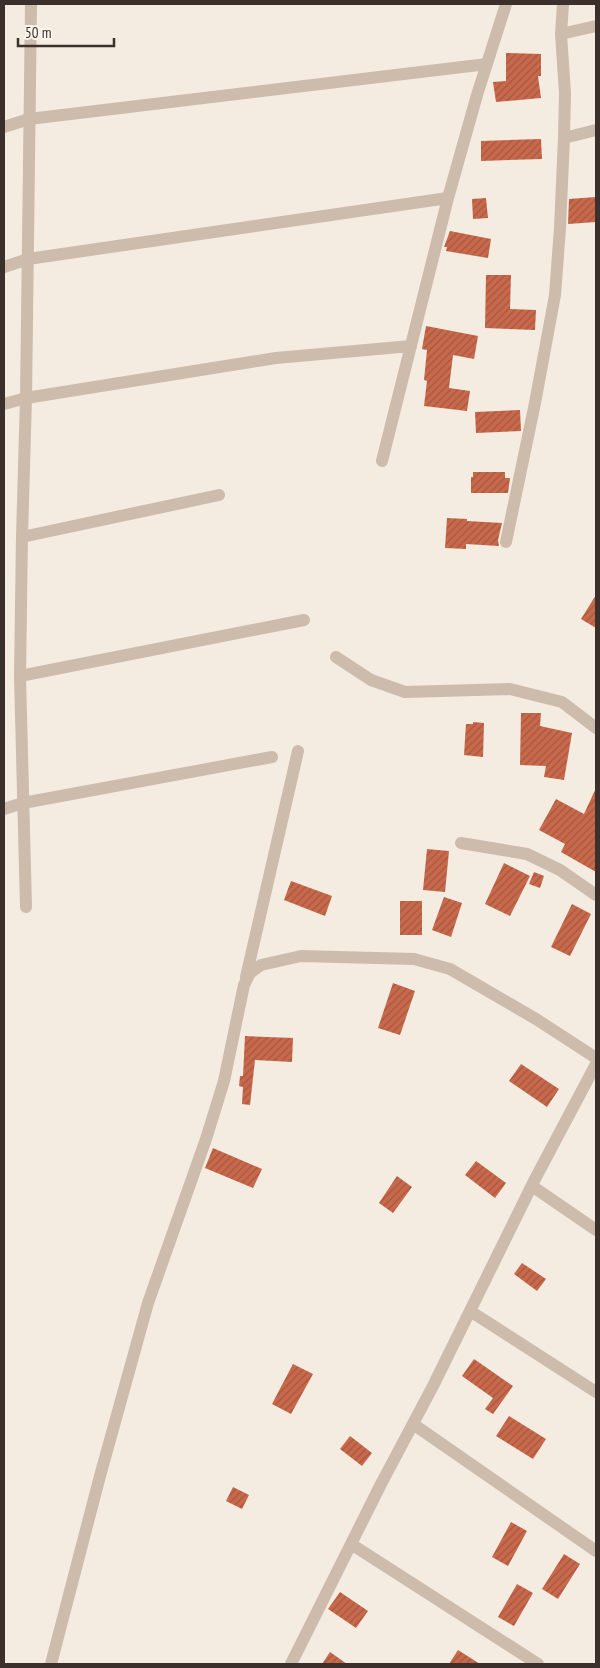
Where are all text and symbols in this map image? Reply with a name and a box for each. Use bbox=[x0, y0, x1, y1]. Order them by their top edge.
scale bar bbox=[18, 15, 114, 47]
text: 50 m bbox=[25, 23, 51, 42]

